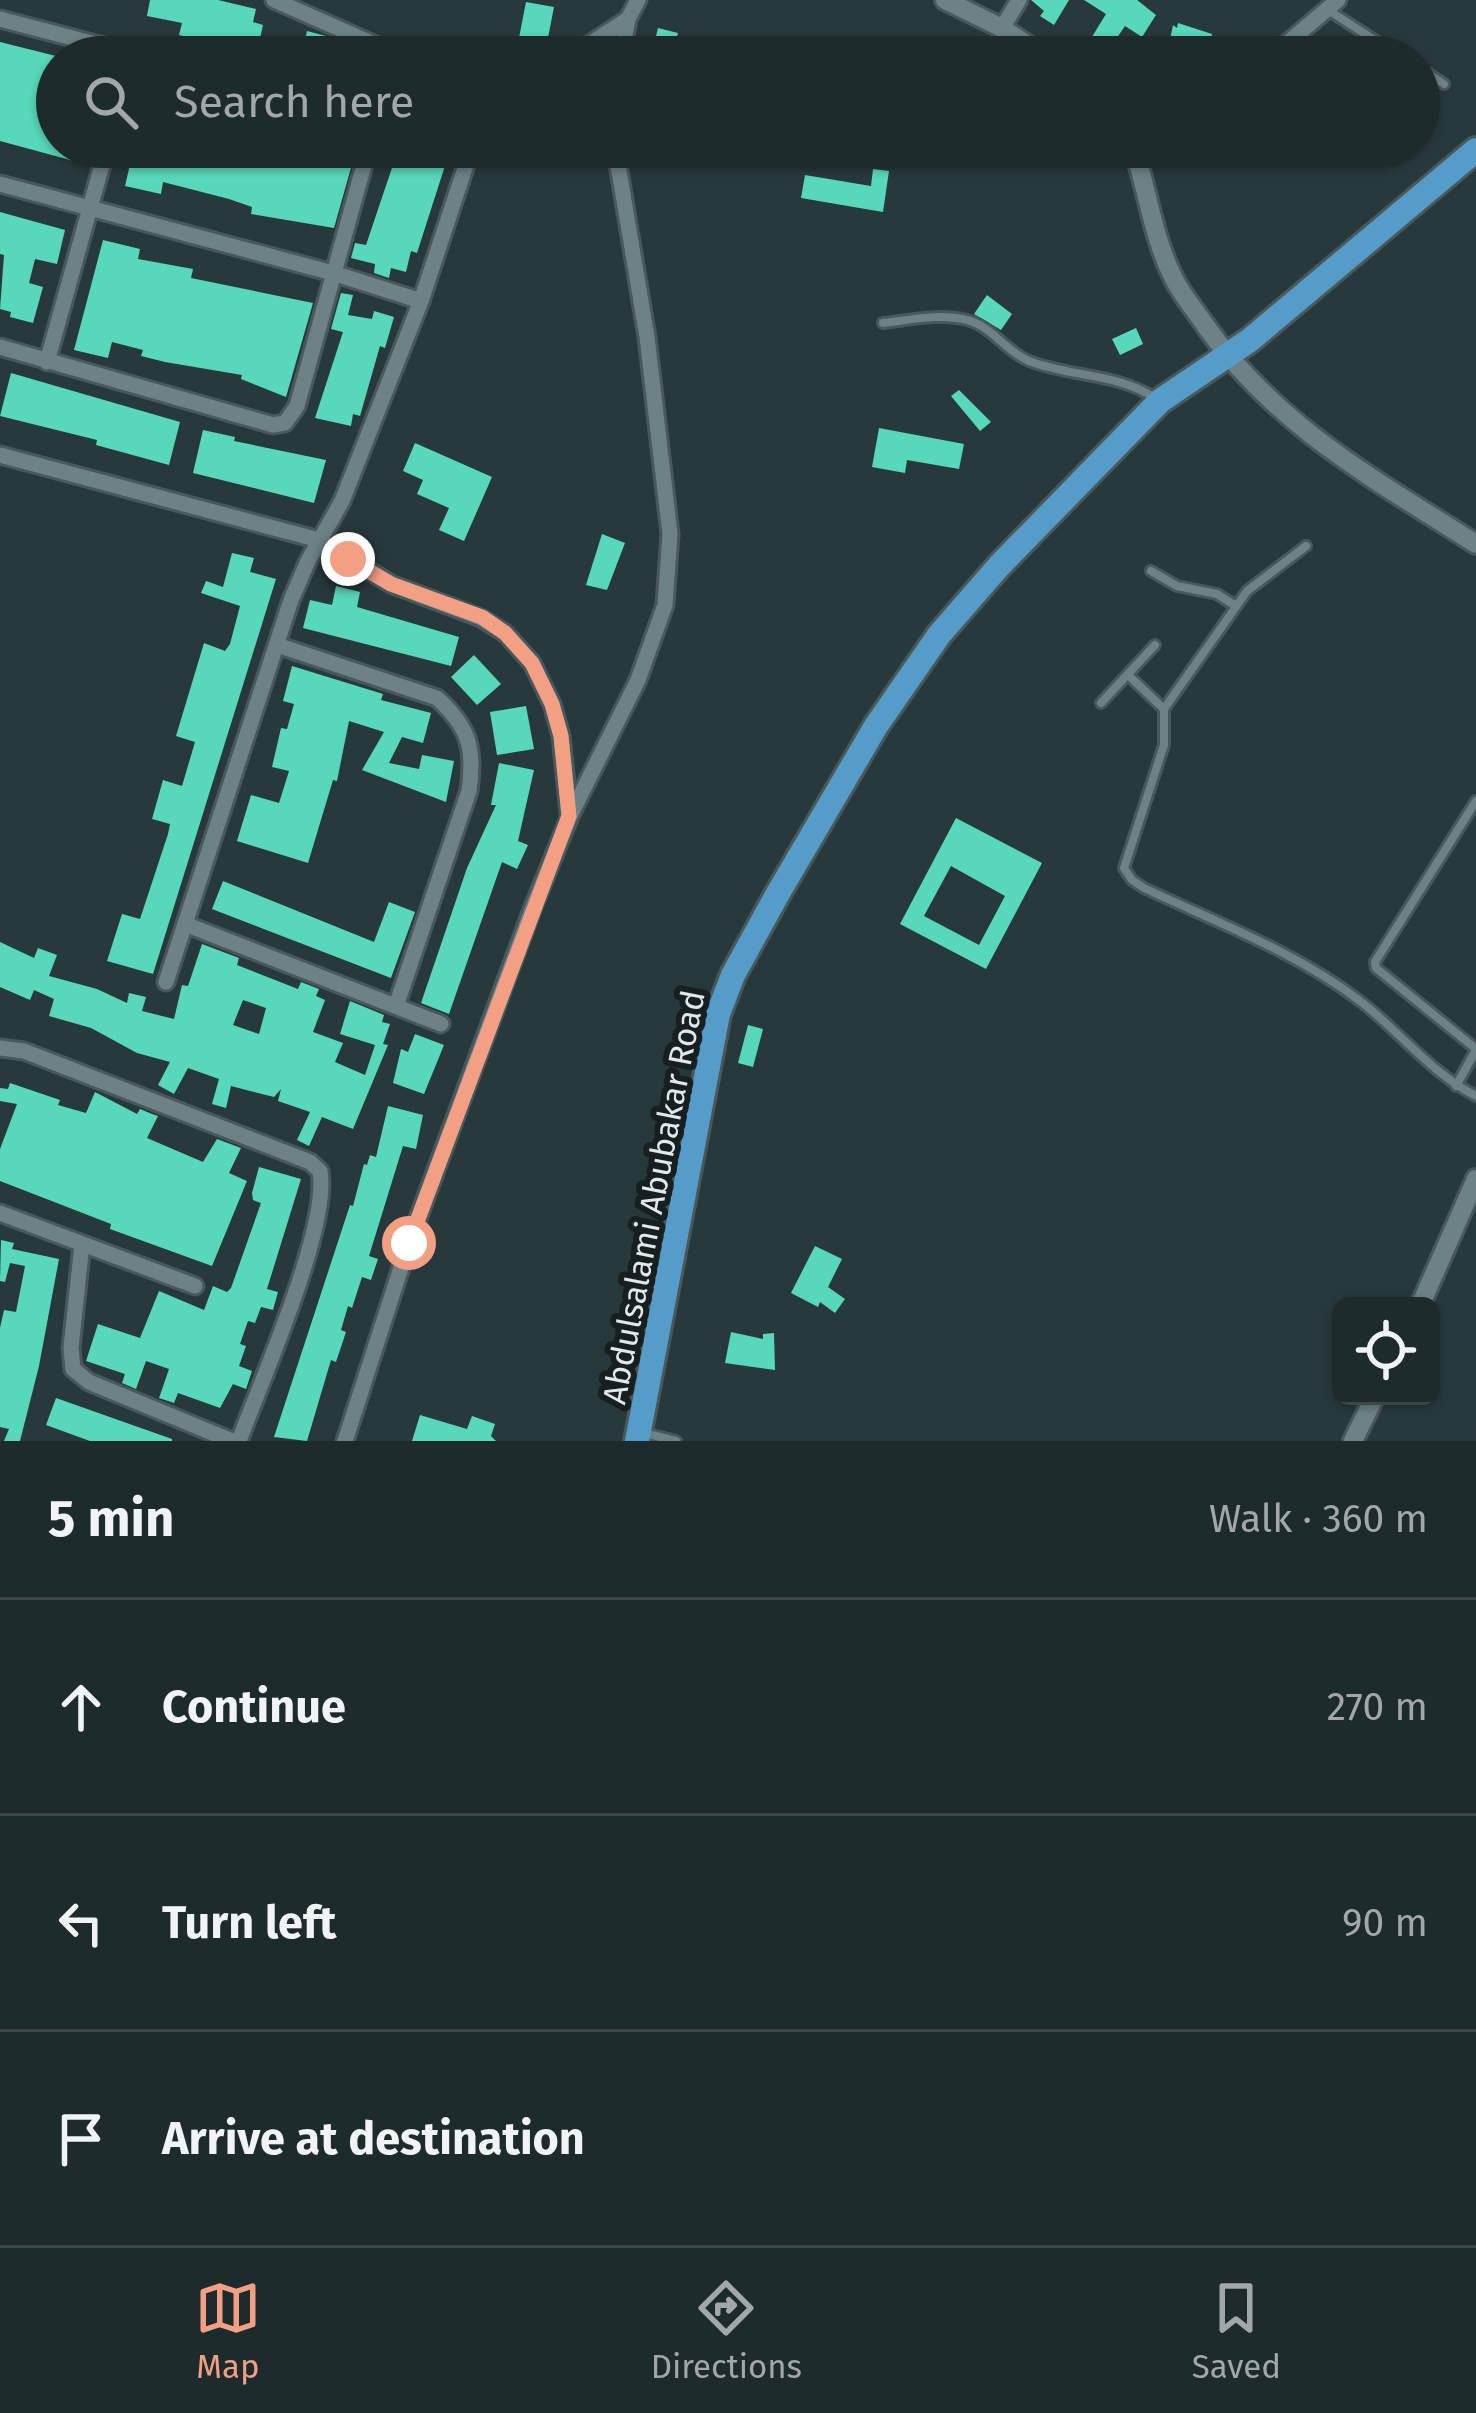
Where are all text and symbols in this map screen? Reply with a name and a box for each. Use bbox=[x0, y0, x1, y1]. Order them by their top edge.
search box bbox=[36, 36, 1440, 168]
icon: search bbox=[78, 69, 144, 135]
text: Search here bbox=[174, 75, 414, 129]
route end bbox=[321, 532, 375, 586]
street label: Abdulsalami Abubakar Road bbox=[594, 987, 714, 1407]
route start bbox=[382, 1216, 436, 1270]
map controls bbox=[1332, 1297, 1440, 1405]
button: locate bbox=[1332, 1297, 1440, 1405]
text: 5 min bbox=[48, 1488, 174, 1550]
text: Walk · 360 m bbox=[1209, 1496, 1428, 1542]
icon: ahead bbox=[48, 1674, 114, 1740]
text: Continue bbox=[162, 1680, 346, 1734]
text: 270 m bbox=[1327, 1684, 1428, 1730]
icon: left bbox=[48, 1890, 114, 1956]
text: Turn left bbox=[162, 1896, 336, 1950]
text: 90 m bbox=[1342, 1900, 1428, 1946]
icon: arrive bbox=[48, 2106, 114, 2172]
text: Arrive at destination bbox=[162, 2112, 585, 2166]
tab: Map bbox=[195, 2275, 261, 2387]
tab: Directions bbox=[651, 2275, 802, 2387]
tab: Saved bbox=[1192, 2275, 1281, 2387]

